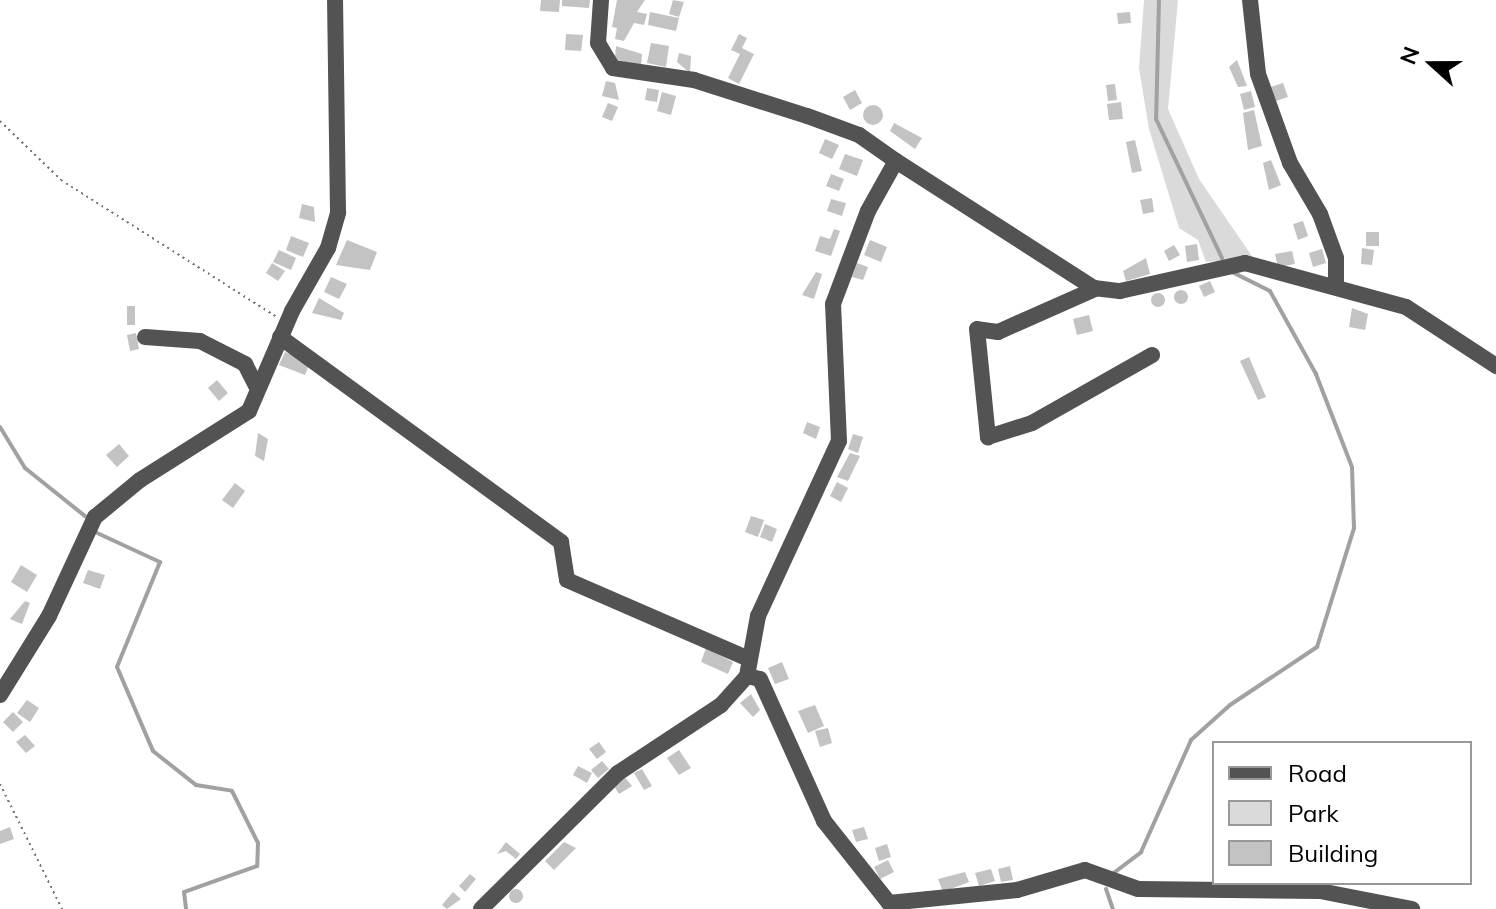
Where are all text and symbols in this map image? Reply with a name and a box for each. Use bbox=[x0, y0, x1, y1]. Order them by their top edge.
north arrow bbox=[1392, 24, 1472, 104]
text: N bbox=[1394, 43, 1426, 68]
legend bbox=[1212, 741, 1472, 885]
text: Road bbox=[1288, 758, 1347, 788]
text: Park bbox=[1288, 798, 1339, 828]
text: Building bbox=[1288, 838, 1378, 868]

